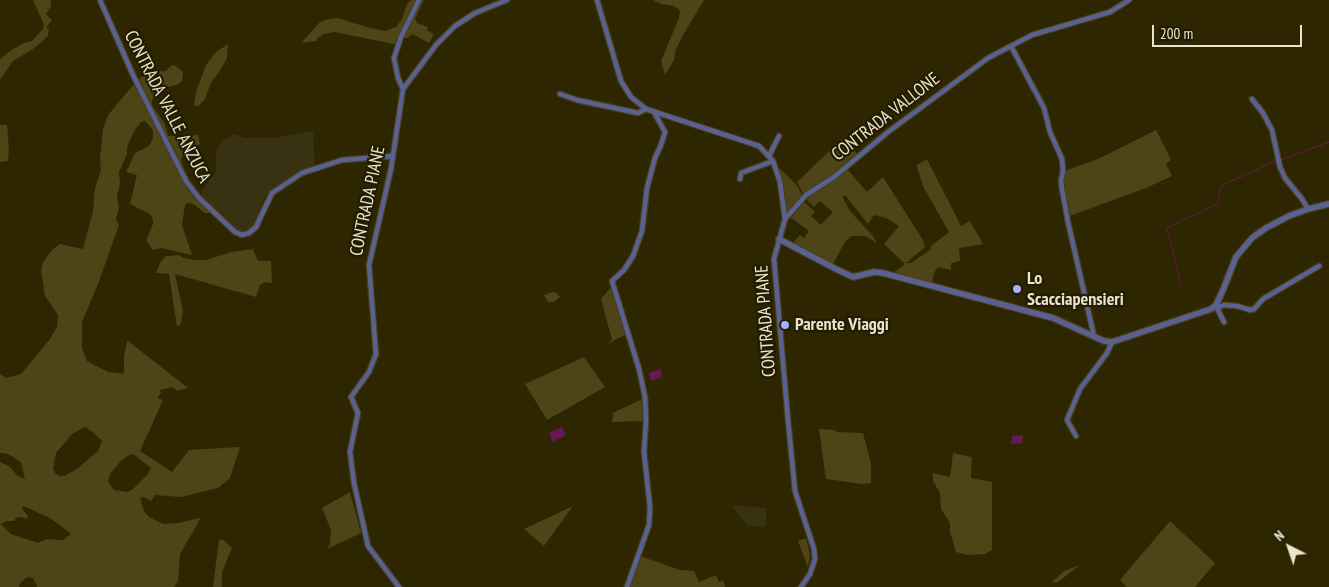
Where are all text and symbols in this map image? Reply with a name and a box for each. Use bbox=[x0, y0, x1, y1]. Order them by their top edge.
scale bar bbox=[1154, 15, 1304, 47]
text: 200 m bbox=[1160, 24, 1193, 43]
street label: CONTRADA VALLE ANZUCA bbox=[119, 27, 215, 187]
street label: CONTRADA VALLONE bbox=[828, 68, 944, 166]
street label: CONTRADA PIANE bbox=[346, 144, 390, 258]
street label: CONTRADA PIANE bbox=[751, 264, 781, 378]
place label: Lo Scacciapensieri bbox=[1027, 268, 1124, 310]
marker: Lo Scacciapensieri bbox=[1011, 283, 1023, 295]
place label: Parente Viaggi bbox=[795, 314, 889, 336]
marker: Parente Viaggi bbox=[779, 319, 791, 331]
north arrow bbox=[1264, 522, 1314, 572]
text: N bbox=[1270, 526, 1288, 545]

